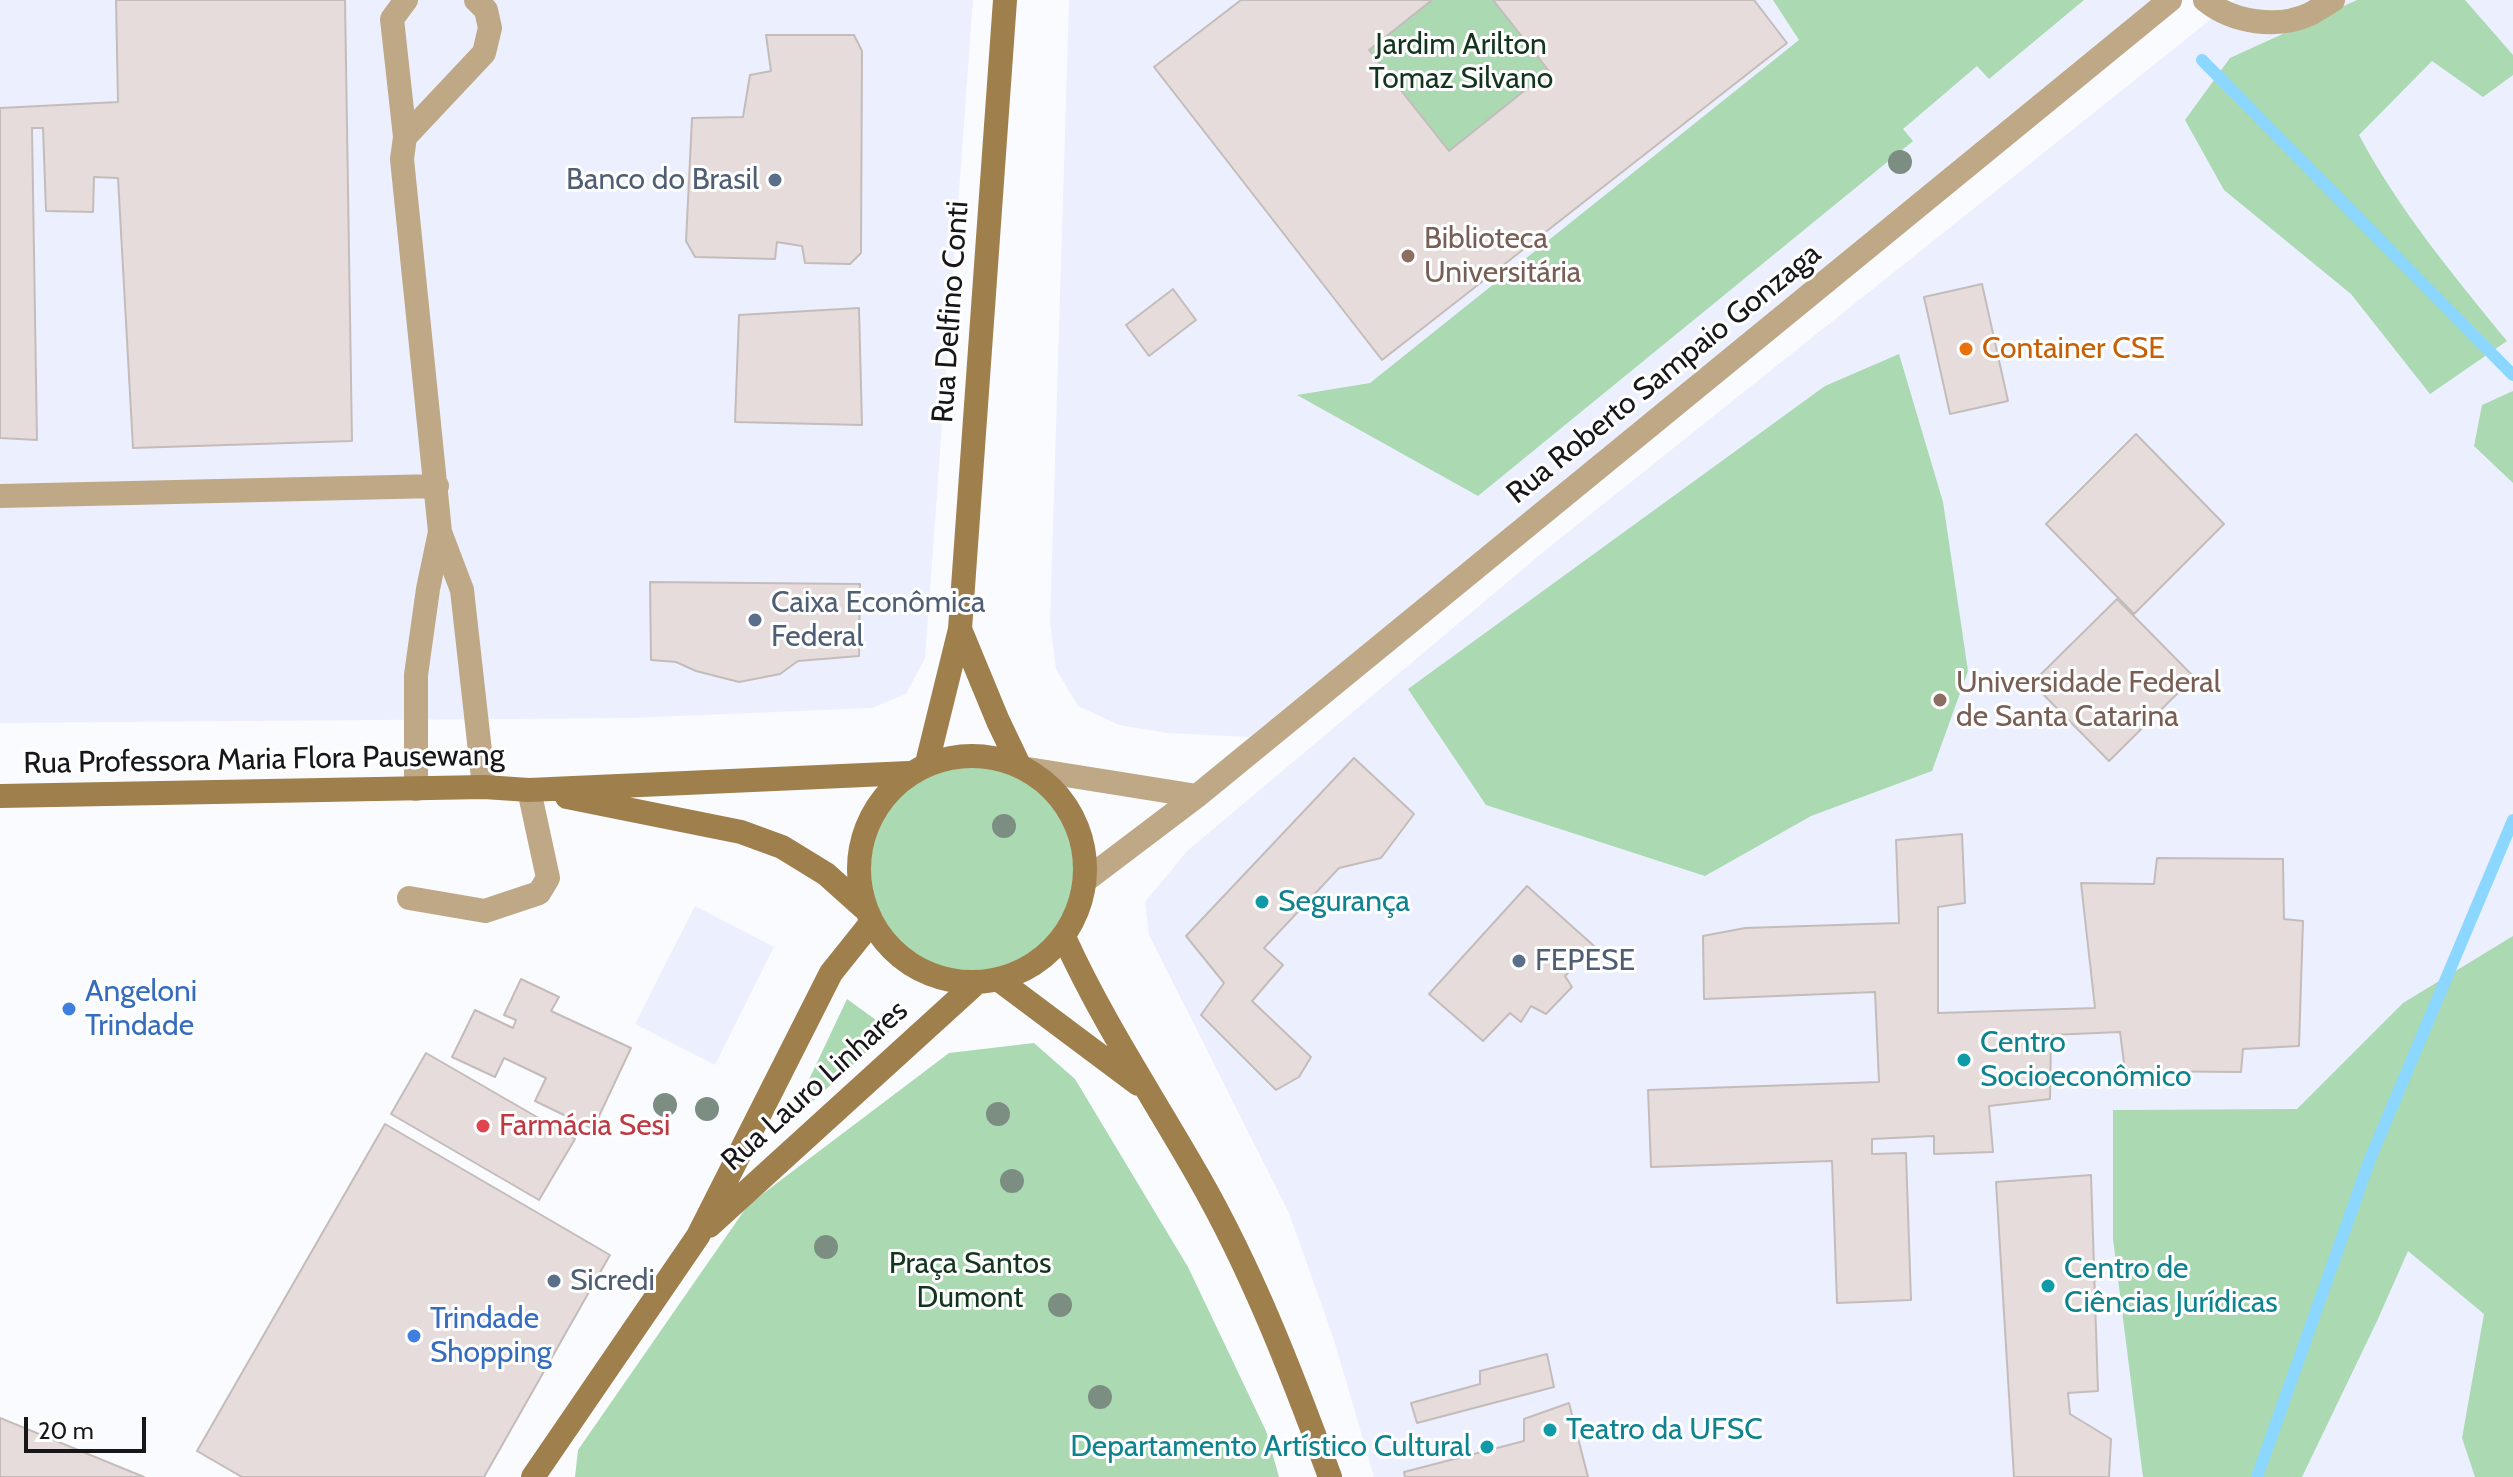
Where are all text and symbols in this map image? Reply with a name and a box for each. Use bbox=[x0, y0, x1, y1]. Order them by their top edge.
park label: Jardim Arilton Tomaz Silvano bbox=[1369, 27, 1553, 98]
place label: Banco do Brasil bbox=[566, 162, 759, 198]
marker: Banco do Brasil bbox=[766, 171, 784, 189]
street label: Rua Delfino Conti bbox=[925, 200, 977, 424]
place label: Biblioteca Universitária bbox=[1424, 221, 1581, 292]
street label: Rua Roberto Sampaio Gonzaga bbox=[1500, 236, 1828, 512]
marker: Biblioteca Universitária bbox=[1399, 247, 1417, 265]
place label: Container CSE bbox=[1982, 331, 2165, 367]
marker: Container CSE bbox=[1957, 340, 1975, 358]
place label: Caixa Econômica Federal bbox=[771, 585, 985, 656]
marker: Caixa Econômica Federal bbox=[746, 611, 764, 629]
place label: Universidade Federal de Santa Catarina bbox=[1956, 665, 2221, 736]
marker: Universidade Federal de Santa Catarina bbox=[1931, 691, 1949, 709]
street label: Rua Professora Maria Flora Pausewang bbox=[23, 738, 505, 782]
place label: Segurança bbox=[1278, 884, 1410, 920]
marker: Segurança bbox=[1253, 893, 1271, 911]
place label: FEPESE bbox=[1535, 943, 1635, 979]
marker: FEPESE bbox=[1510, 952, 1528, 970]
place label: Angeloni Trindade bbox=[85, 974, 197, 1044]
street label: Rua Lauro Linhares bbox=[715, 993, 915, 1179]
marker: Angeloni Trindade bbox=[60, 1000, 78, 1018]
place label: Centro Socioeconômico bbox=[1980, 1025, 2192, 1096]
marker: Centro Socioeconômico bbox=[1955, 1051, 1973, 1069]
place label: Farmácia Sesi bbox=[499, 1108, 670, 1144]
marker: Farmácia Sesi bbox=[474, 1117, 492, 1135]
park label: Praça Santos Dumont bbox=[889, 1246, 1051, 1316]
place label: Centro de Ciências Jurídicas bbox=[2064, 1251, 2278, 1322]
place label: Sicredi bbox=[570, 1263, 655, 1299]
marker: Sicredi bbox=[545, 1272, 563, 1290]
marker: Centro de Ciências Jurídicas bbox=[2039, 1277, 2057, 1295]
place label: Trindade Shopping bbox=[430, 1301, 552, 1372]
marker: Trindade Shopping bbox=[405, 1327, 423, 1345]
scale bar bbox=[28, 1401, 150, 1451]
place label: Teatro da UFSC bbox=[1566, 1412, 1763, 1448]
text: 20 m bbox=[38, 1416, 94, 1445]
marker: Teatro da UFSC bbox=[1541, 1421, 1559, 1439]
place label: Departamento Artístico Cultural bbox=[1070, 1429, 1471, 1465]
marker: Departamento Artístico Cultural bbox=[1478, 1438, 1496, 1456]

